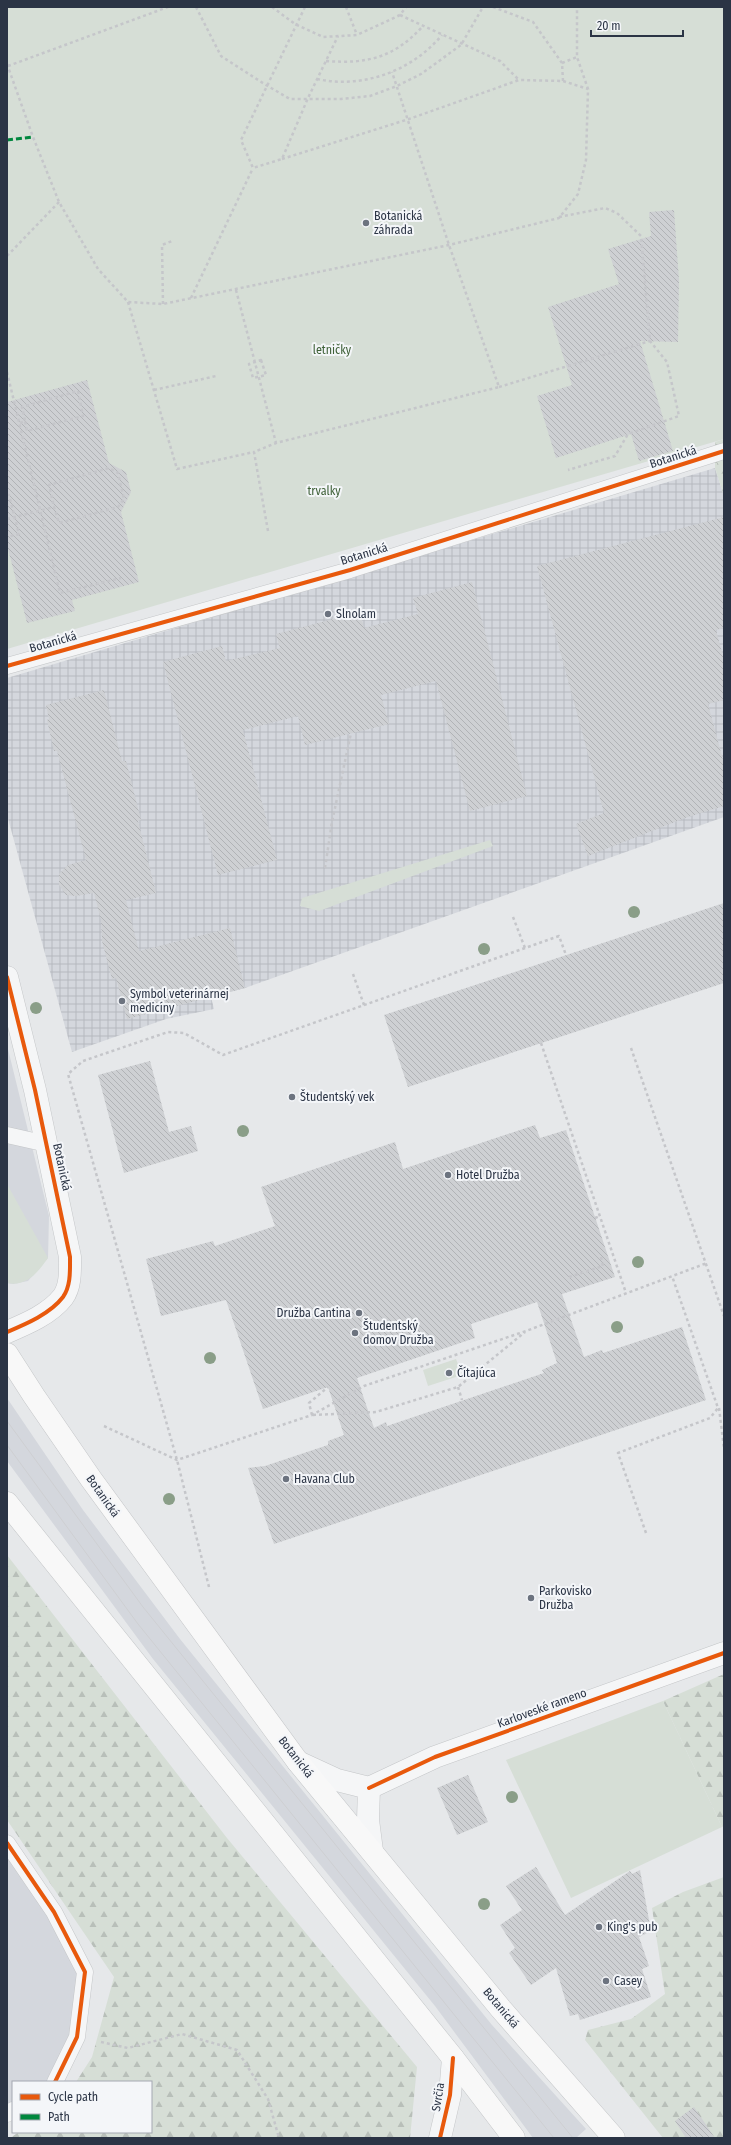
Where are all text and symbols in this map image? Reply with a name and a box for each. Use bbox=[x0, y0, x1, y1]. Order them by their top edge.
scale bar bbox=[591, 12, 683, 38]
text: 20 m bbox=[597, 19, 621, 33]
place label: Botanická záhrada bbox=[374, 209, 422, 237]
marker: Botanická záhrada bbox=[361, 218, 371, 228]
park label: letničky bbox=[313, 343, 352, 357]
street label: Botanická bbox=[648, 443, 698, 471]
park label: trvalky bbox=[307, 484, 341, 498]
street label: Botanická bbox=[339, 540, 389, 568]
place label: Slnolam bbox=[336, 607, 376, 621]
marker: Slnolam bbox=[323, 609, 333, 619]
street label: Botanická bbox=[28, 629, 78, 655]
place label: Symbol veterinárnej medicíny bbox=[130, 987, 229, 1015]
marker: Symbol veterinárnej medicíny bbox=[117, 996, 127, 1006]
place label: Študentský vek bbox=[300, 1089, 375, 1104]
marker: Študentský vek bbox=[287, 1092, 297, 1102]
street label: Botanická bbox=[50, 1142, 74, 1192]
place label: Hotel Družba bbox=[456, 1168, 520, 1182]
marker: Hotel Družba bbox=[443, 1170, 453, 1180]
place label: Družba Cantina bbox=[277, 1306, 351, 1320]
marker: Družba Cantina bbox=[354, 1308, 364, 1318]
place label: Študentský domov Družba bbox=[363, 1318, 434, 1347]
marker: Študentský domov Družba bbox=[350, 1328, 360, 1338]
place label: Čítajúca bbox=[457, 1365, 496, 1380]
marker: Čítajúca bbox=[444, 1368, 454, 1378]
street label: Botanická bbox=[83, 1472, 123, 1520]
place label: Havana Club bbox=[294, 1472, 355, 1486]
marker: Havana Club bbox=[281, 1474, 291, 1484]
place label: Parkovisko Družba bbox=[539, 1584, 592, 1612]
marker: Parkovisko Družba bbox=[526, 1593, 536, 1603]
street label: Karloveské rameno bbox=[496, 1685, 588, 1731]
street label: Botanická bbox=[276, 1734, 316, 1780]
place label: King's pub bbox=[607, 1920, 658, 1934]
marker: King's pub bbox=[594, 1922, 604, 1932]
place label: Casey bbox=[614, 1974, 643, 1988]
marker: Casey bbox=[601, 1976, 611, 1986]
street label: Botanická bbox=[480, 1985, 522, 2031]
legend bbox=[12, 2081, 152, 2133]
street label: Svrčia bbox=[429, 2081, 447, 2112]
text: Cycle path bbox=[48, 2090, 98, 2104]
text: Path bbox=[48, 2110, 70, 2124]

